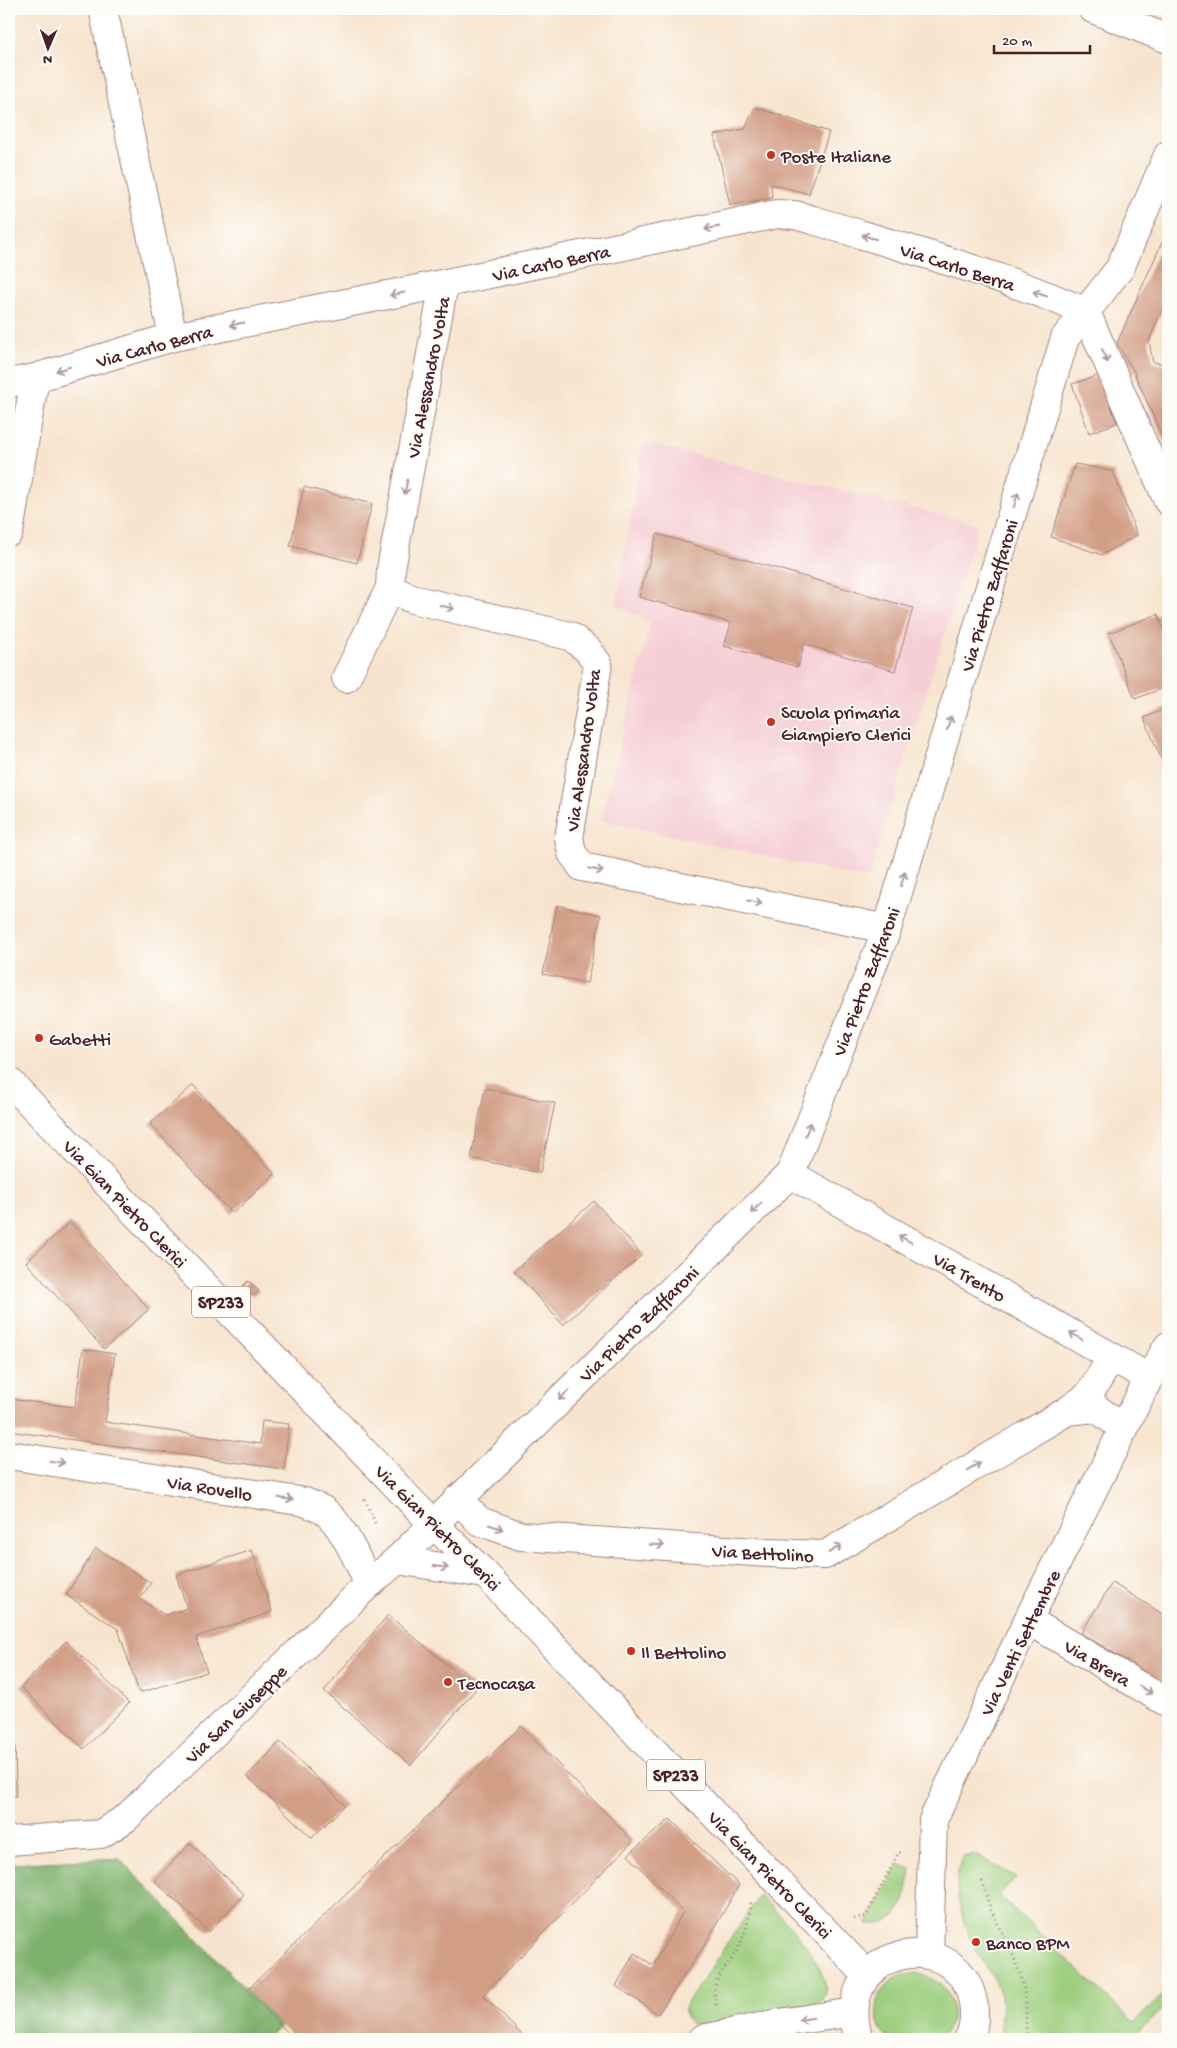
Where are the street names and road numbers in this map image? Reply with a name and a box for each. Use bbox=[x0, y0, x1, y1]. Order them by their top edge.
street label: Via Carlo Berra bbox=[896, 240, 1019, 299]
street label: Via Carlo Berra bbox=[490, 241, 614, 289]
street label: Via Alessandro Volta bbox=[403, 294, 458, 461]
street label: Via Carlo Berra bbox=[93, 321, 217, 375]
street label: Via Pietro Zaffaroni bbox=[957, 517, 1025, 676]
street label: Via Alessandro Volta bbox=[563, 666, 608, 834]
street label: Via Pietro Zaffaroni bbox=[829, 904, 907, 1061]
street label: Via Gian Pietro Clerici bbox=[56, 1136, 190, 1274]
street label: Via Trento bbox=[927, 1249, 1009, 1309]
street label: Via Pietro Zaffaroni bbox=[575, 1262, 705, 1389]
road number: SP233 bbox=[192, 1286, 250, 1318]
street label: Via Gian Pietro Clerici bbox=[368, 1461, 504, 1597]
street label: Via Rovello bbox=[164, 1472, 254, 1509]
street label: Via Bettolino bbox=[710, 1541, 814, 1570]
street label: Via Venti Settembre bbox=[976, 1567, 1068, 1721]
street label: Via Brera bbox=[1058, 1636, 1135, 1694]
street label: Via San Giuseppe bbox=[181, 1661, 293, 1771]
road number: SP233 bbox=[647, 1760, 705, 1790]
street label: Via Gian Pietro Clerici bbox=[701, 1807, 835, 1945]

